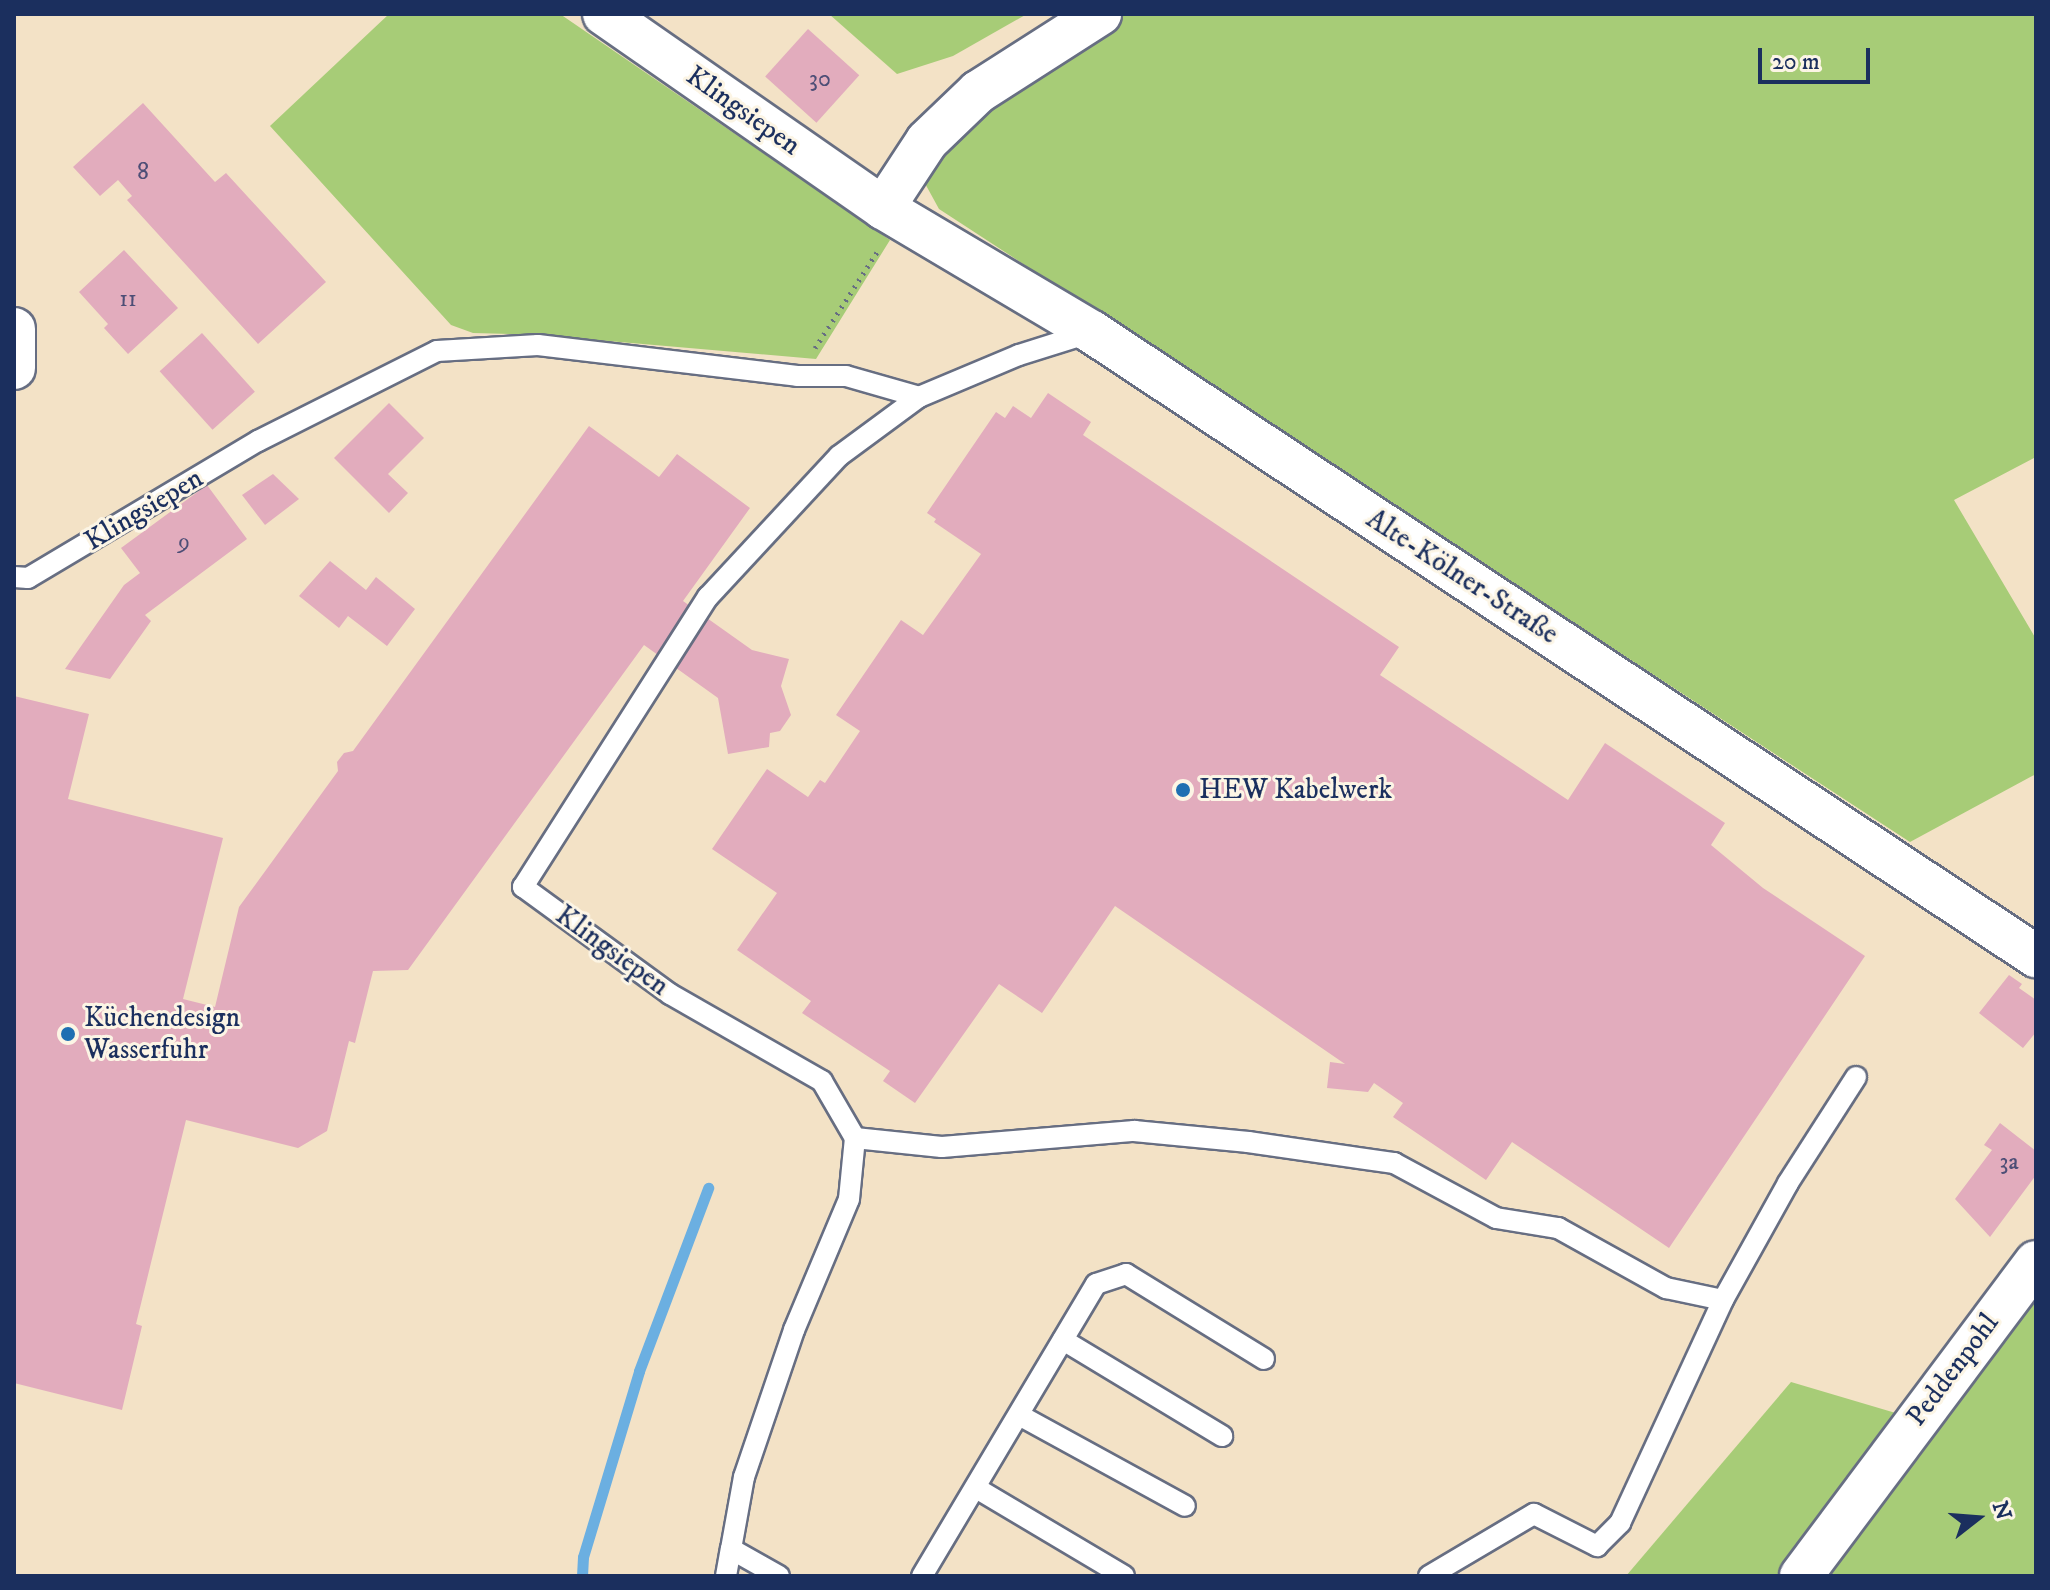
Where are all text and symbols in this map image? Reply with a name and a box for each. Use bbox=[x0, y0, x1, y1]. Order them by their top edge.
scale bar bbox=[1762, 32, 1874, 82]
text: 20 m bbox=[1772, 47, 1820, 77]
street label: Klingsiepen bbox=[679, 59, 807, 163]
house number: 30 bbox=[809, 66, 831, 94]
house number: 8 bbox=[137, 159, 149, 187]
house number: 11 bbox=[119, 286, 137, 314]
street label: Klingsiepen bbox=[79, 462, 209, 558]
street label: Alte-Kölner-Straße bbox=[1360, 503, 1564, 651]
house number: 9 bbox=[178, 529, 190, 557]
place label: HEW Kabelwerk bbox=[1199, 773, 1392, 807]
marker: HEW Kabelwerk bbox=[1174, 781, 1192, 799]
street label: Klingsiepen bbox=[549, 899, 675, 1003]
place label: Küchendesign Wasserfuhr bbox=[84, 1001, 240, 1067]
marker: Küchendesign Wasserfuhr bbox=[59, 1025, 77, 1043]
house number: 3a bbox=[1999, 1149, 2019, 1177]
street label: Peddenpohl bbox=[1900, 1307, 2006, 1433]
north arrow bbox=[1938, 1478, 2018, 1558]
text: N bbox=[1986, 1498, 2017, 1523]

